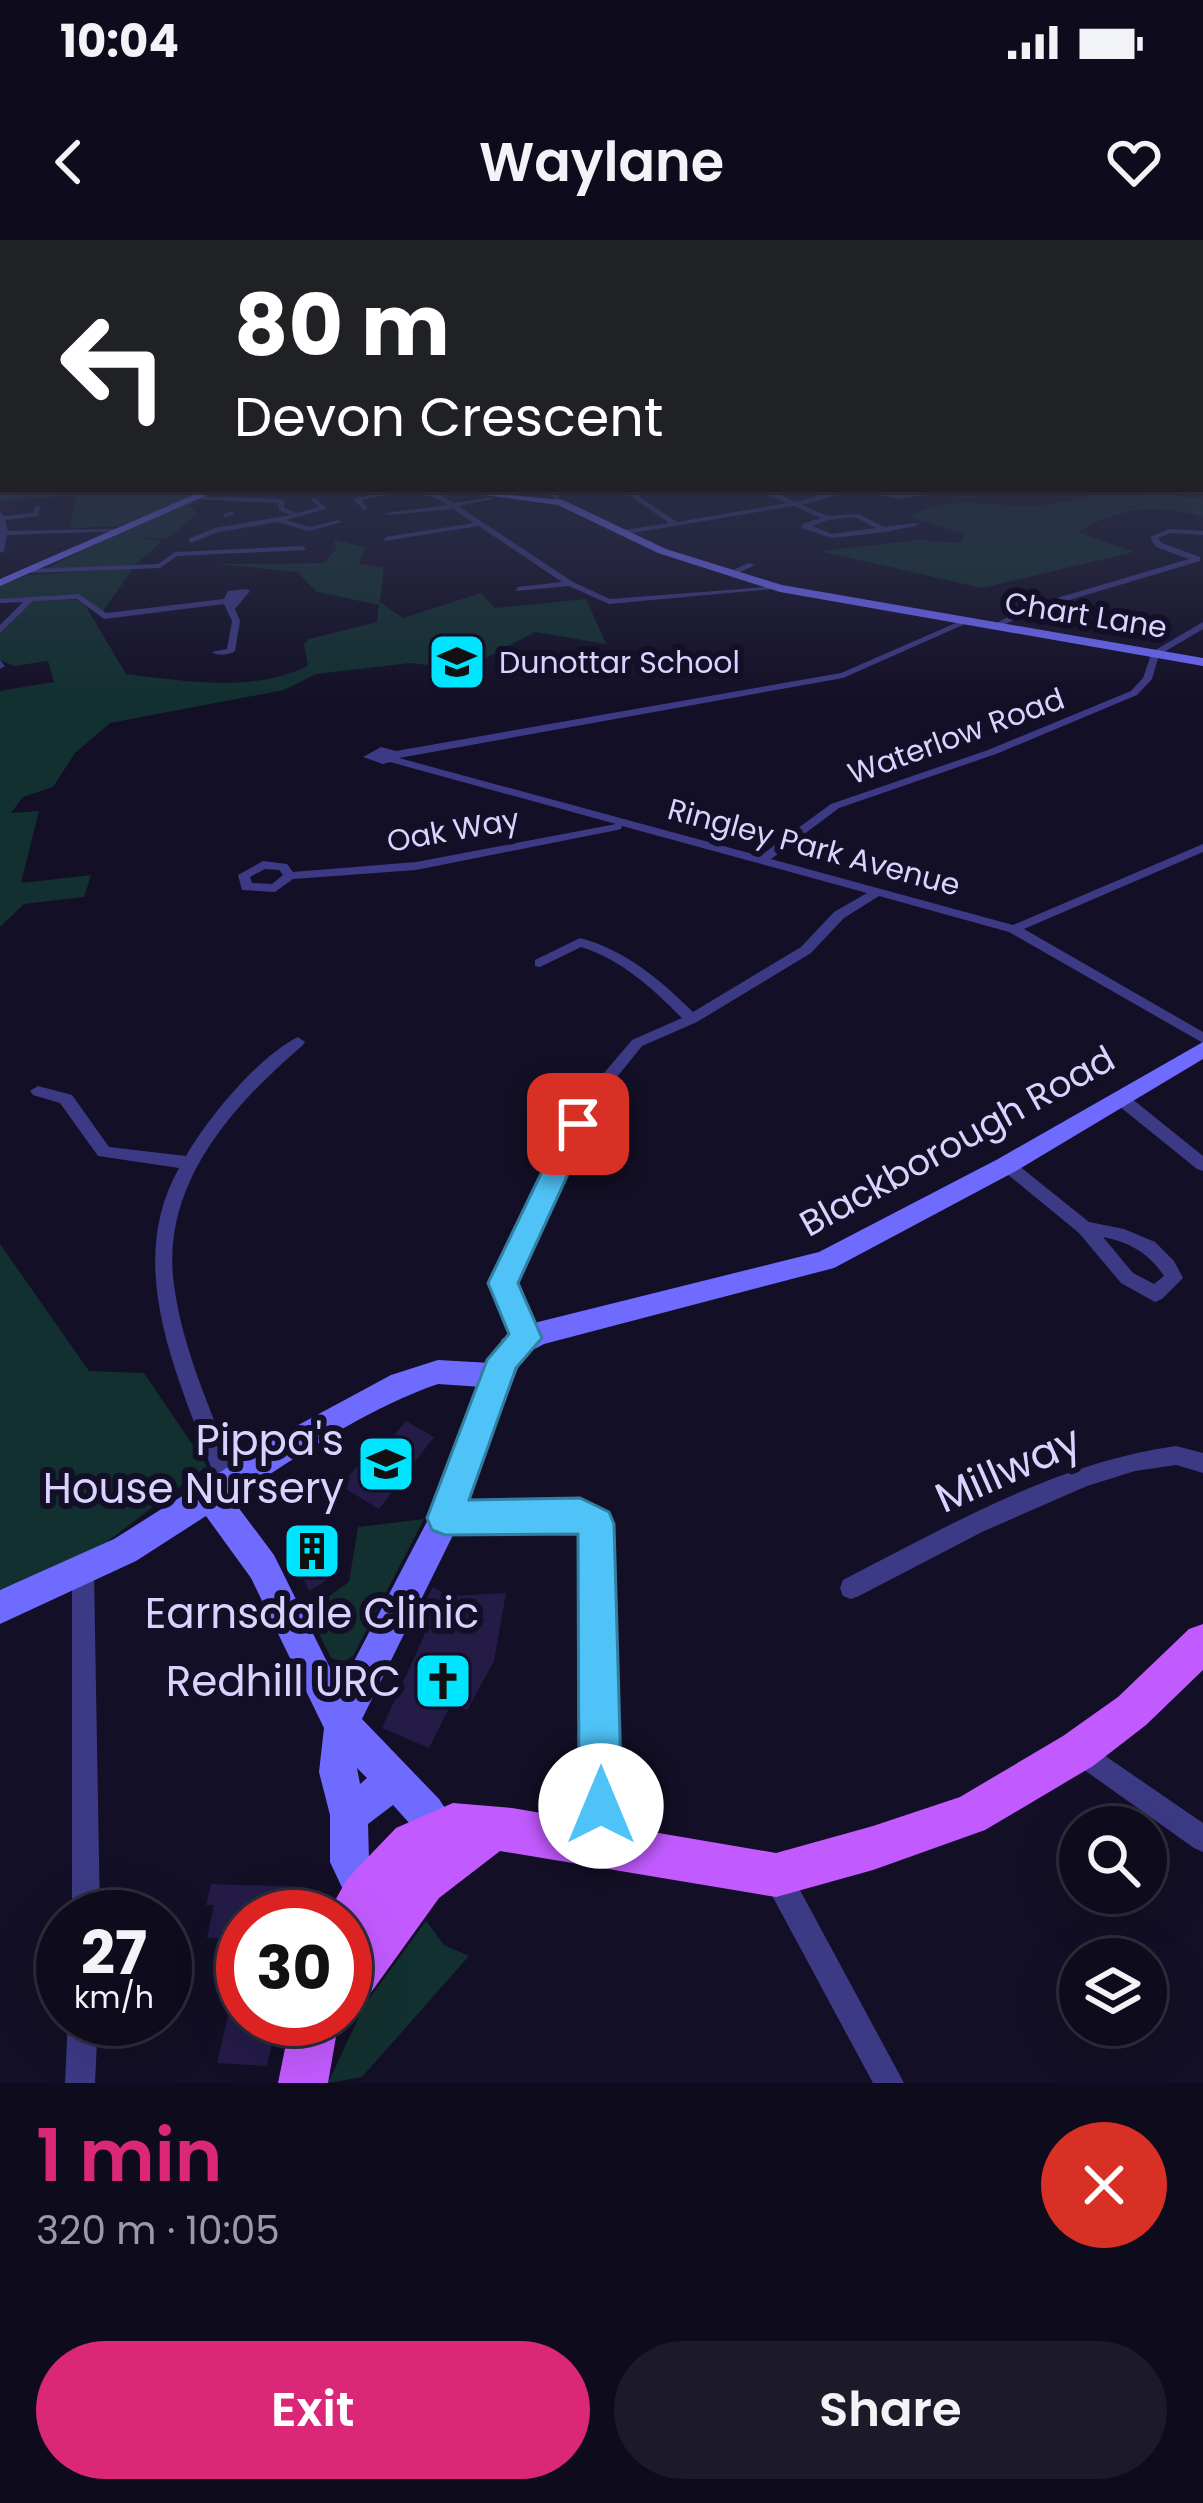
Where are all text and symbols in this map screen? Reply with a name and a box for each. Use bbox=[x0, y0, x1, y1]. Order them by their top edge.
text: 10:04 bbox=[60, 10, 179, 73]
text: Waylane bbox=[479, 124, 724, 200]
icon: back bbox=[36, 129, 102, 195]
icon: heart bbox=[1101, 129, 1167, 195]
text: 80 m bbox=[234, 267, 450, 384]
icon: left bbox=[36, 288, 192, 444]
text: Devon Crescent bbox=[234, 379, 663, 455]
street label: Chart Lane bbox=[1002, 581, 1170, 649]
school or university icon: Dunottar School bbox=[426, 631, 488, 693]
place label: Dunottar School bbox=[499, 641, 740, 684]
street label: Waterlow Road bbox=[842, 677, 1070, 795]
street label: Ringley Park Avenue bbox=[663, 787, 965, 907]
street label: Oak Way bbox=[383, 797, 523, 863]
street label: Blackborough Road bbox=[790, 1033, 1124, 1249]
pin bbox=[527, 1073, 629, 1175]
icon: arrive bbox=[545, 1091, 611, 1157]
place label: Pippa's House Nursery bbox=[43, 1411, 344, 1518]
street label: Millway bbox=[926, 1411, 1090, 1527]
school or university icon: Pippa's House Nursery bbox=[355, 1433, 417, 1495]
building icon: Earnsdale Clinic bbox=[281, 1520, 343, 1582]
place label: Earnsdale Clinic bbox=[145, 1584, 479, 1643]
church icon: Redhill URC bbox=[412, 1650, 474, 1712]
place label: Redhill URC bbox=[166, 1652, 401, 1711]
position arrow bbox=[538, 1743, 664, 1869]
map controls bbox=[1059, 1806, 1167, 2046]
button: search bbox=[1059, 1806, 1167, 1914]
speed limit sign: 30 bbox=[216, 1890, 372, 2046]
text: 27 bbox=[81, 1911, 147, 1995]
button: layers bbox=[1059, 1938, 1167, 2046]
text: km/h bbox=[74, 1976, 154, 2019]
text: 1 min bbox=[36, 2105, 222, 2206]
button: close bbox=[1041, 2122, 1167, 2248]
text: 320 m · 10:05 bbox=[36, 2203, 280, 2258]
button: Exit bbox=[36, 2341, 590, 2479]
button: Share bbox=[614, 2341, 1167, 2479]

